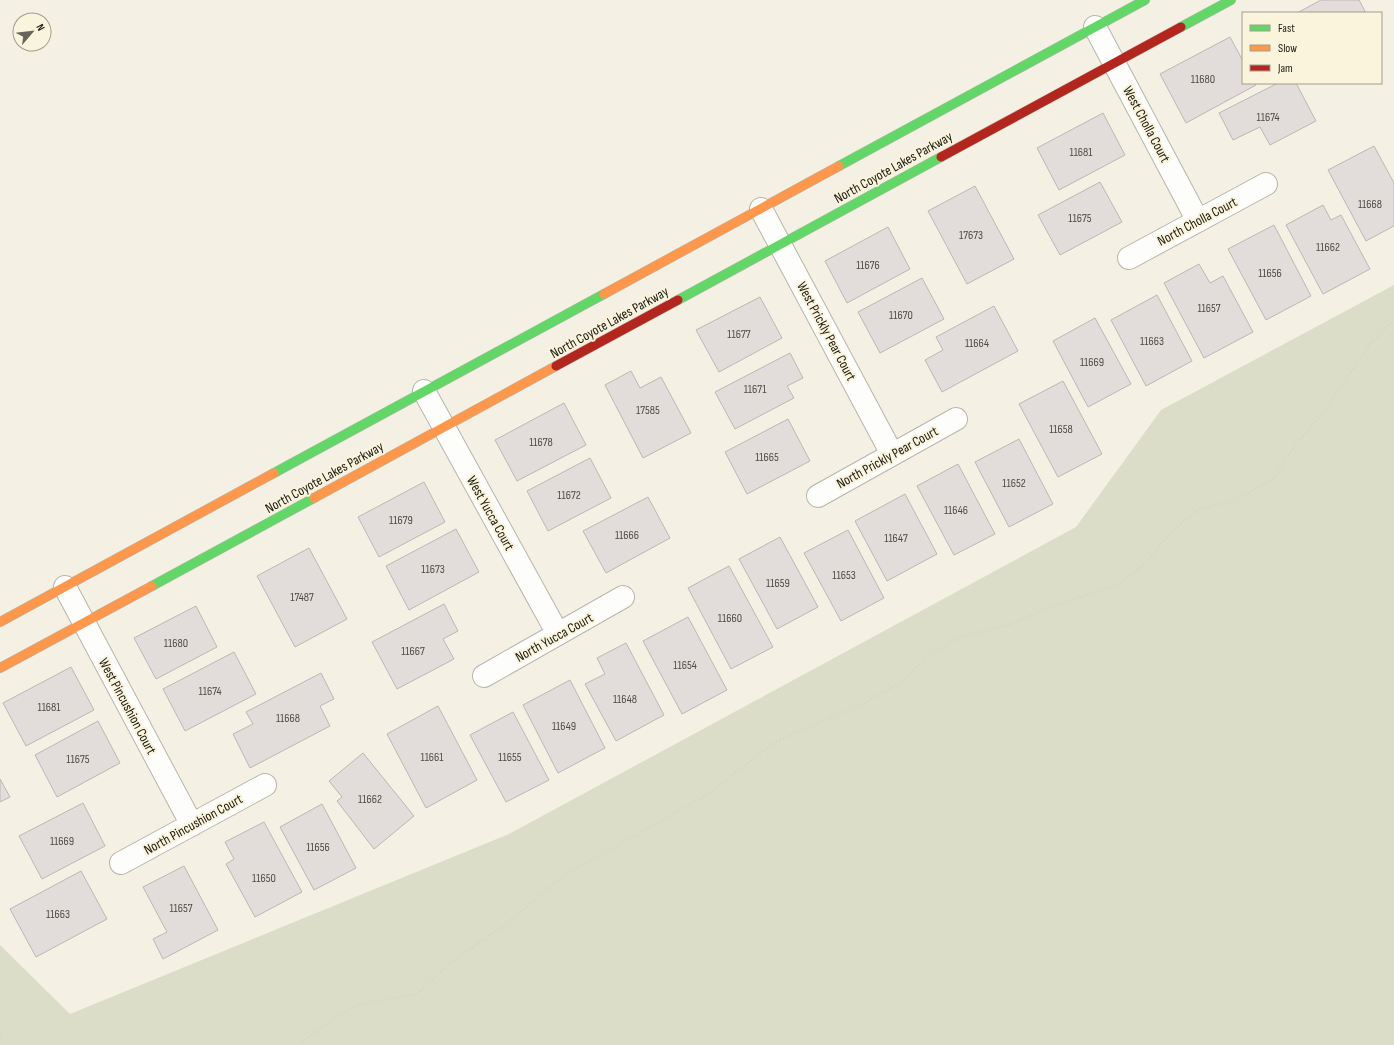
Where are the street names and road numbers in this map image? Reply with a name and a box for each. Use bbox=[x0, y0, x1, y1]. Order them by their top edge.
street label: West Cholla Court bbox=[1119, 83, 1174, 165]
street label: North Coyote Lakes Parkway bbox=[831, 128, 956, 207]
street label: North Cholla Court bbox=[1154, 193, 1240, 250]
street label: West Prickly Pear Court bbox=[793, 279, 860, 384]
street label: North Coyote Lakes Parkway bbox=[547, 283, 672, 362]
street label: North Prickly Pear Court bbox=[834, 423, 941, 492]
street label: North Coyote Lakes Parkway bbox=[262, 438, 387, 517]
street label: West Yucca Court bbox=[463, 473, 518, 553]
street label: North Yucca Court bbox=[512, 609, 596, 666]
street label: West Pincushion Court bbox=[95, 655, 160, 757]
street label: North Pincushion Court bbox=[141, 790, 245, 859]

